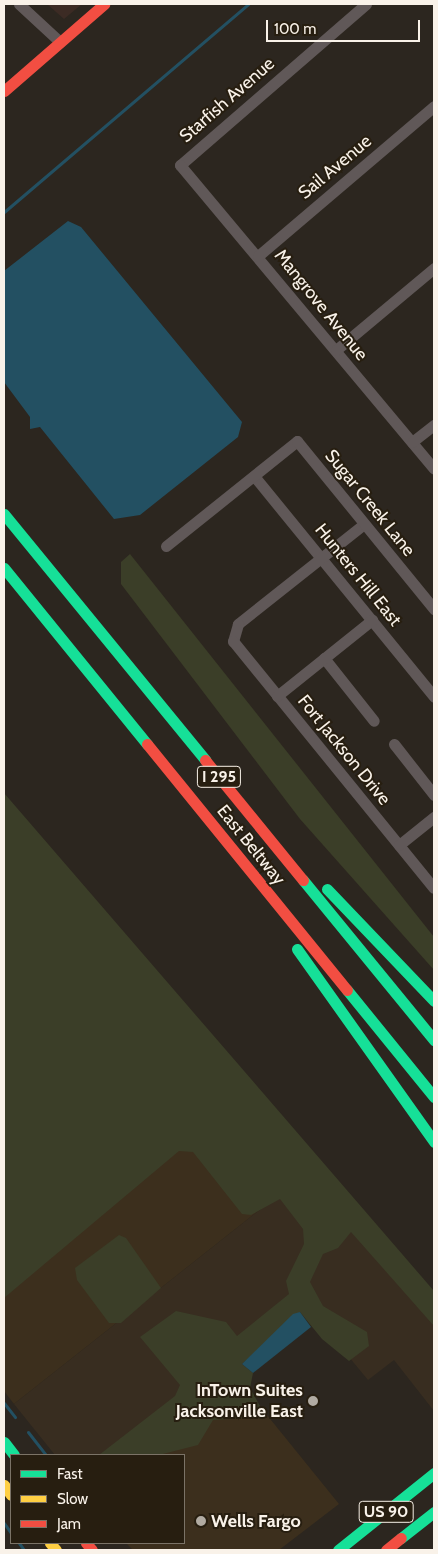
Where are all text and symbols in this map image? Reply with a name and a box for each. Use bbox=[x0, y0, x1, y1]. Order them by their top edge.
scale bar bbox=[268, 10, 422, 42]
text: 100 m bbox=[274, 20, 316, 38]
street label: Starfish Avenue bbox=[175, 53, 279, 147]
street label: Sail Avenue bbox=[294, 130, 376, 204]
street label: Mangrove Avenue bbox=[270, 245, 372, 365]
street label: Sugar Creek Lane bbox=[320, 445, 420, 561]
street label: Hunters Hill East bbox=[310, 520, 406, 630]
street label: Fort Jackson Drive bbox=[293, 691, 395, 809]
road number: I 295 bbox=[196, 764, 242, 790]
street label: East Beltway bbox=[212, 801, 290, 889]
place label: InTown Suites Jacksonville East bbox=[176, 1380, 303, 1422]
marker: InTown Suites Jacksonville East bbox=[307, 1395, 319, 1407]
legend bbox=[10, 1454, 185, 1544]
text: Fast bbox=[57, 1465, 82, 1483]
text: Slow bbox=[57, 1490, 88, 1508]
road number: US 90 bbox=[358, 1498, 414, 1525]
place label: Wells Fargo bbox=[211, 1510, 301, 1532]
text: Jam bbox=[57, 1515, 81, 1533]
marker: Wells Fargo bbox=[195, 1515, 207, 1527]

